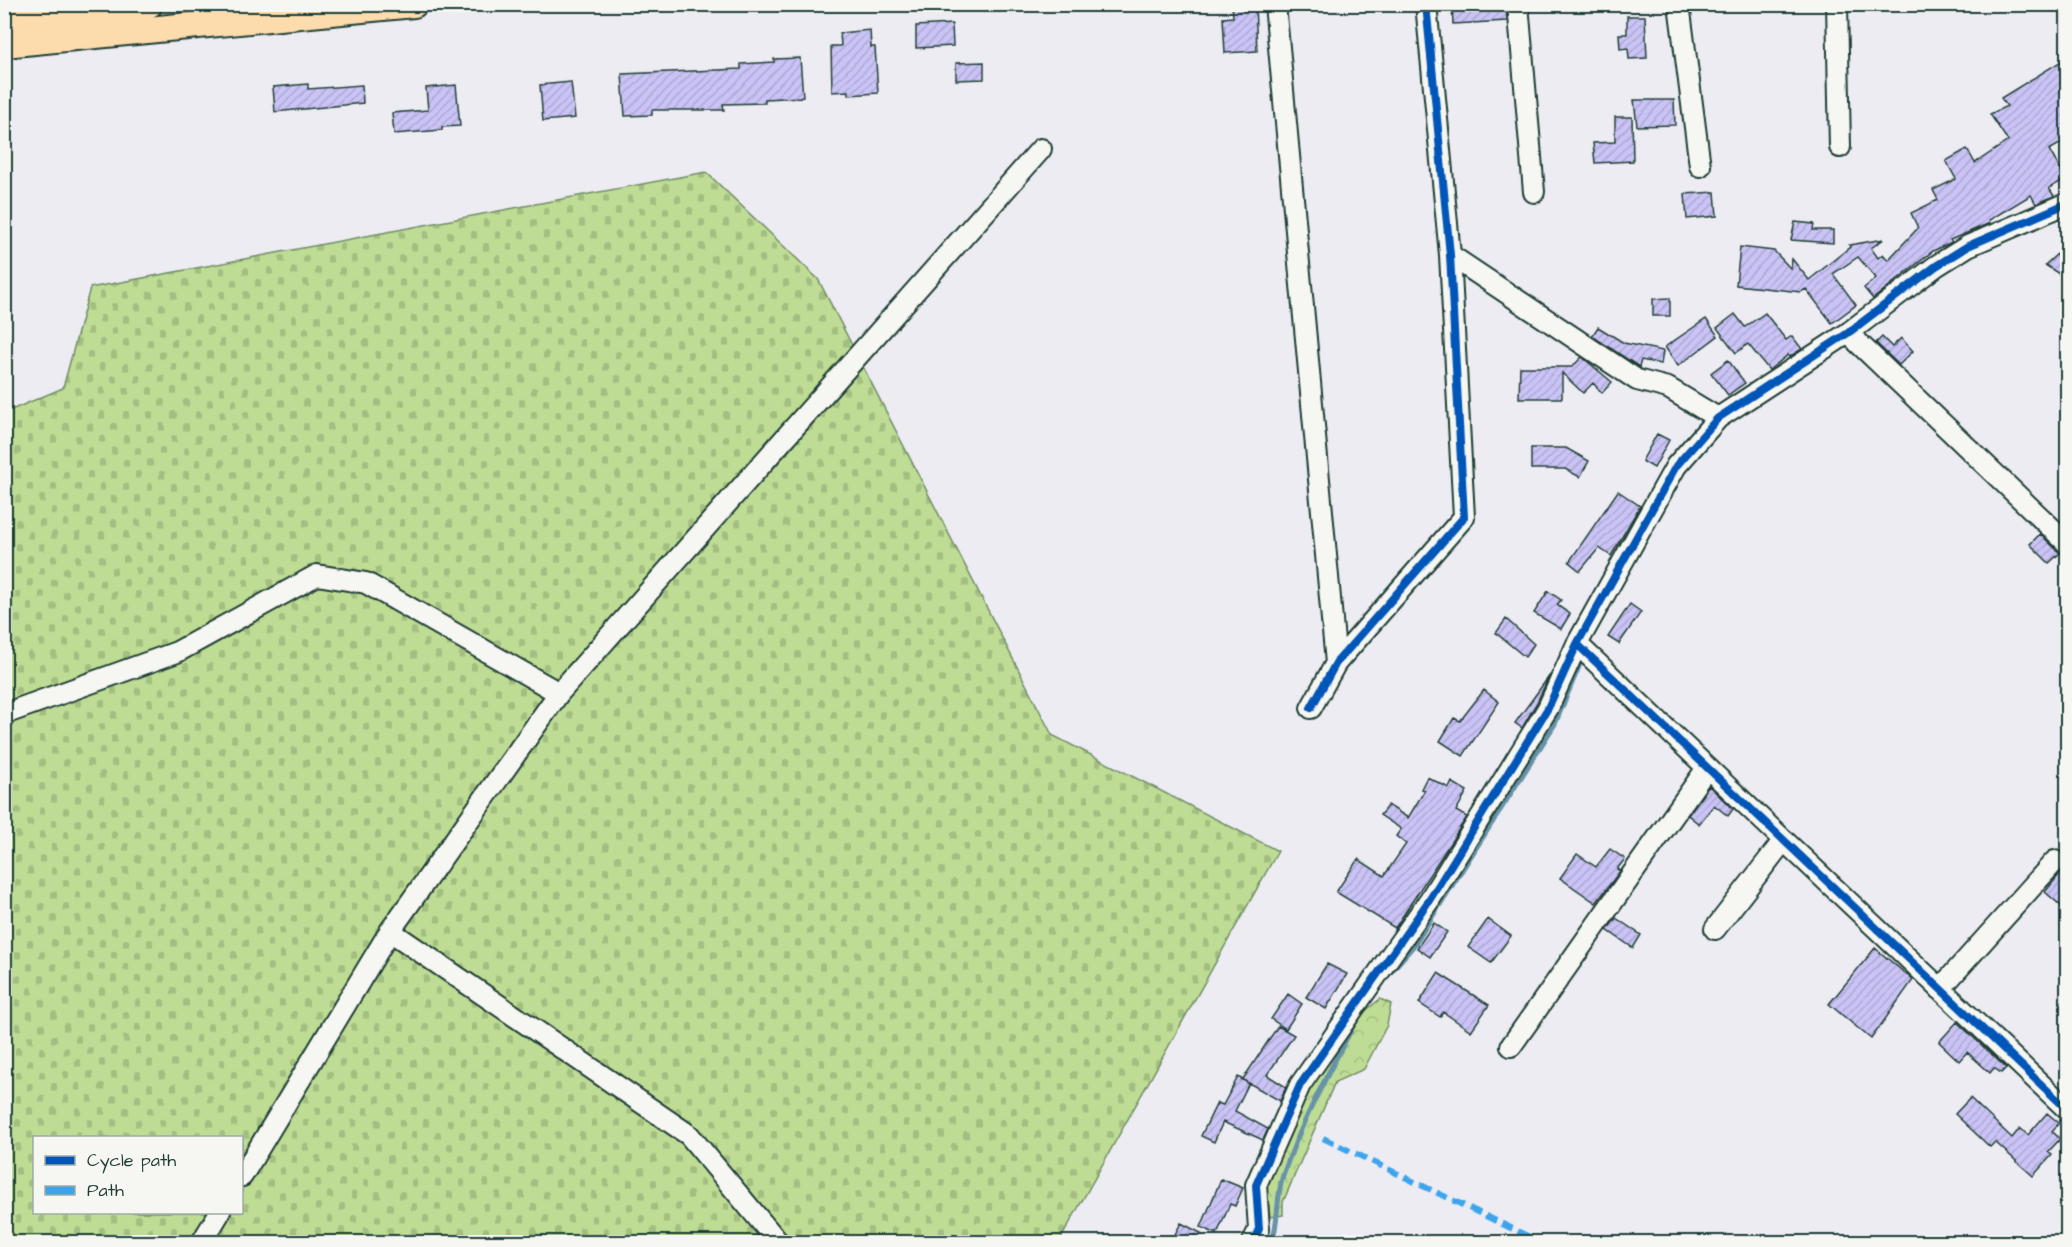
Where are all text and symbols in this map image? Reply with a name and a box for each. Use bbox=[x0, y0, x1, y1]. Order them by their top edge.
legend bbox=[33, 1136, 243, 1214]
text: Cycle path bbox=[87, 1148, 176, 1174]
text: Path bbox=[87, 1178, 124, 1203]

